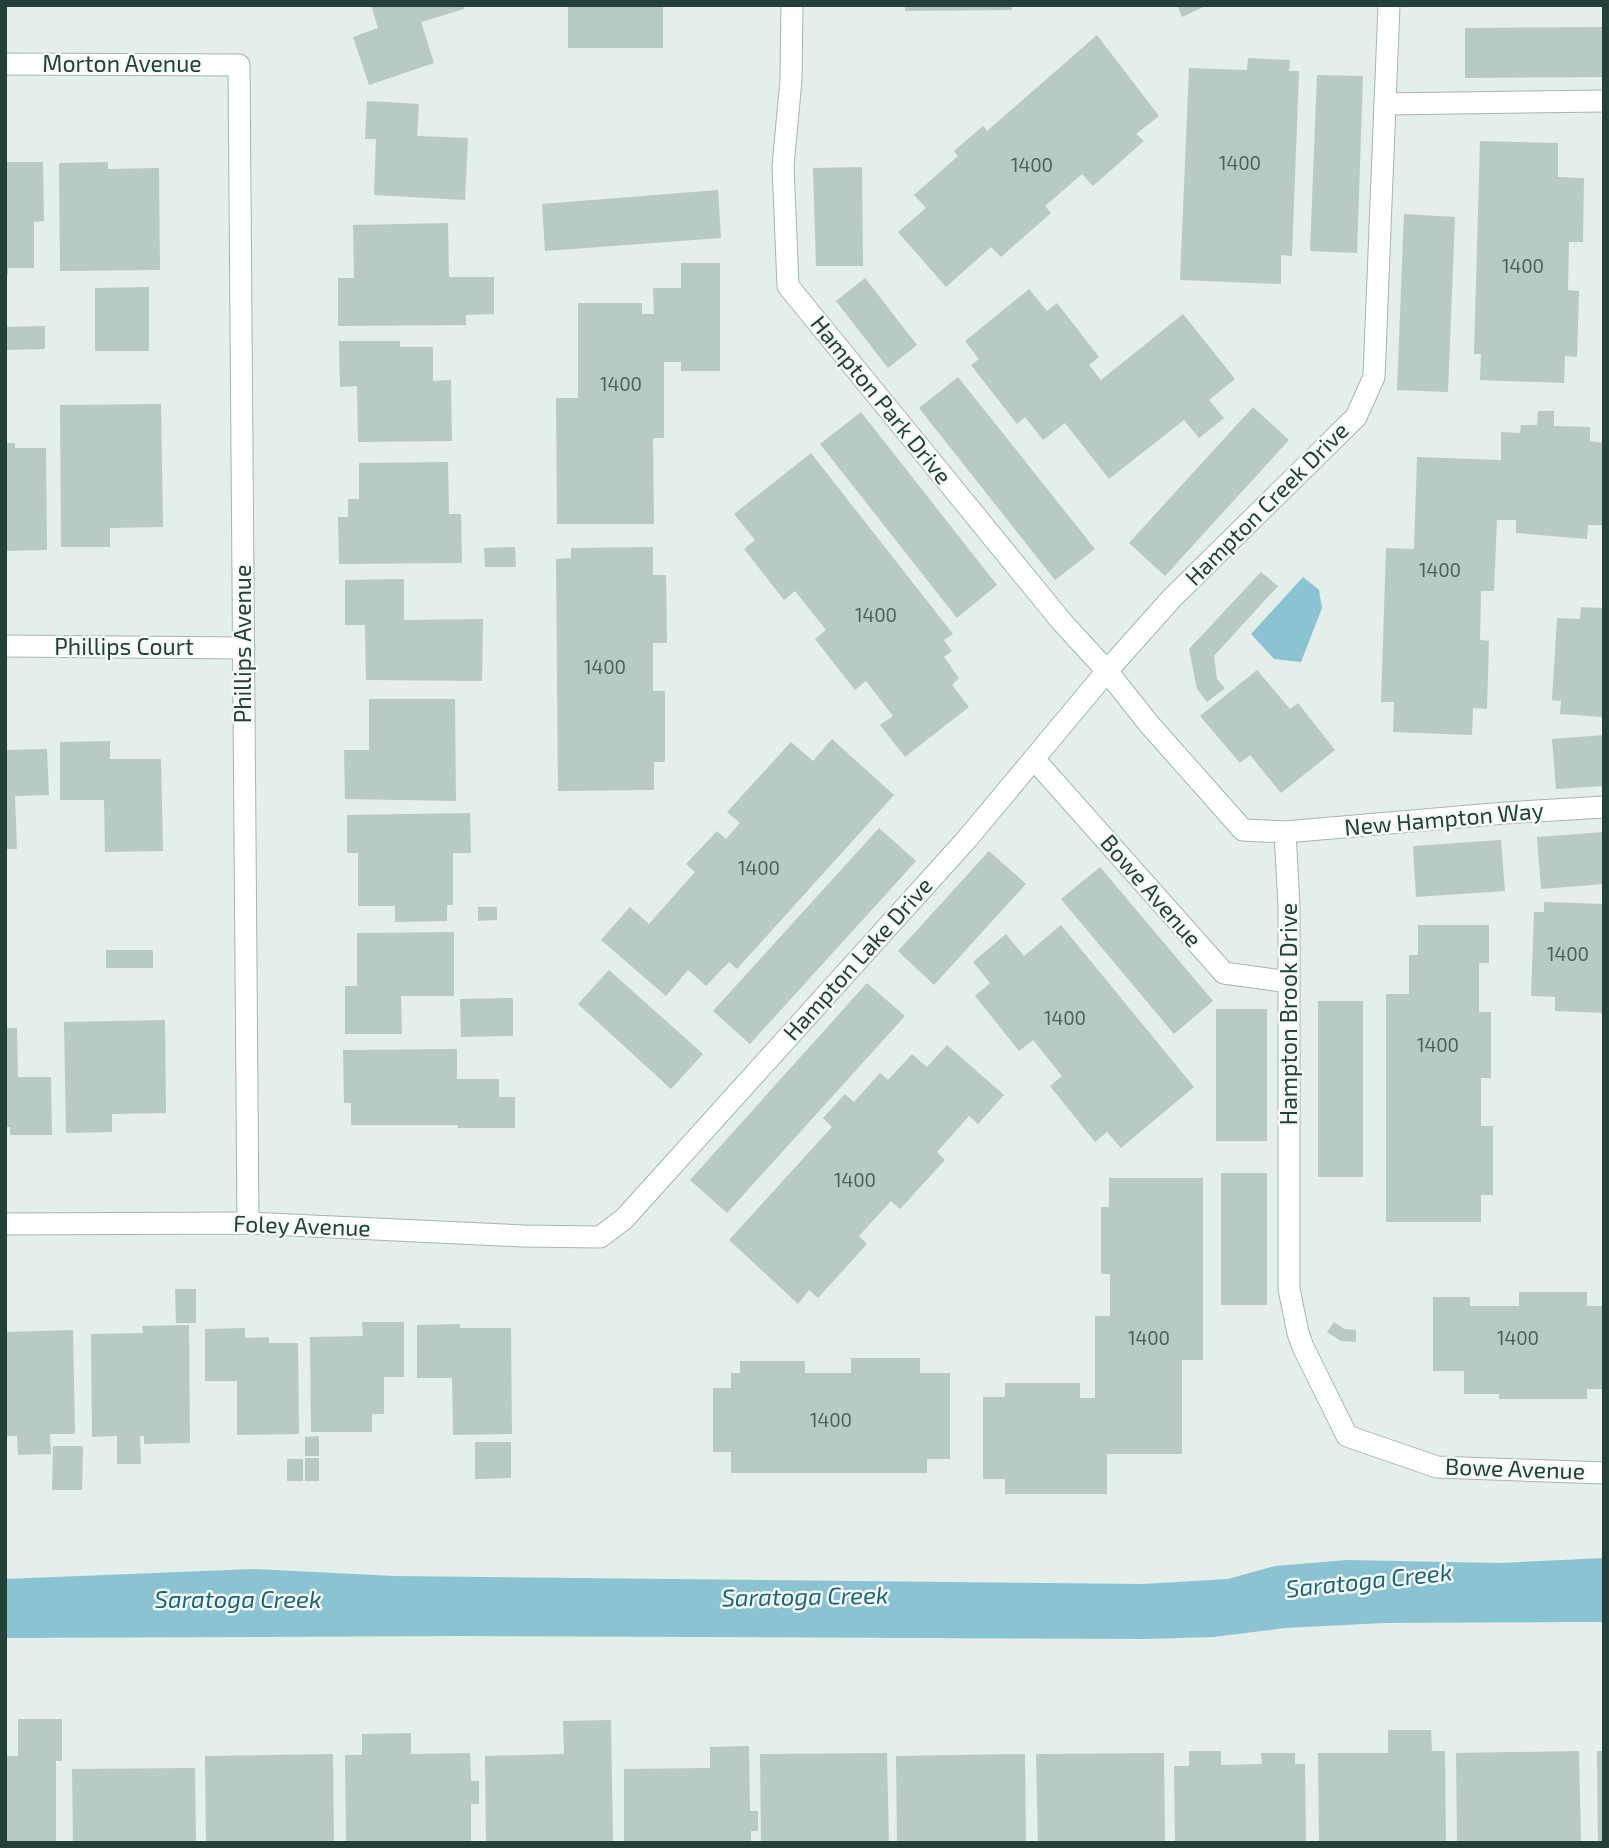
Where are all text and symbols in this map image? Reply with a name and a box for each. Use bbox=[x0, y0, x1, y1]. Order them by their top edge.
street label: Morton Avenue bbox=[42, 49, 202, 77]
house number: 1400 bbox=[1219, 151, 1261, 174]
house number: 1400 bbox=[1011, 153, 1053, 176]
house number: 1400 bbox=[1502, 254, 1544, 277]
street label: Hampton Park Drive bbox=[805, 310, 958, 489]
house number: 1400 bbox=[600, 372, 642, 395]
street label: Hampton Creek Drive bbox=[1179, 416, 1354, 591]
house number: 1400 bbox=[1419, 558, 1461, 581]
street label: Phillips Avenue bbox=[228, 565, 256, 723]
house number: 1400 bbox=[855, 603, 897, 626]
street label: Phillips Court bbox=[54, 632, 194, 660]
house number: 1400 bbox=[584, 655, 626, 678]
street label: New Hampton Way bbox=[1343, 795, 1545, 841]
street label: Bowe Avenue bbox=[1095, 828, 1208, 952]
house number: 1400 bbox=[738, 856, 780, 879]
street label: Hampton Lake Drive bbox=[777, 871, 938, 1046]
street label: Hampton Brook Drive bbox=[1274, 903, 1302, 1125]
house number: 1400 bbox=[1547, 942, 1589, 965]
house number: 1400 bbox=[1044, 1006, 1086, 1029]
house number: 1400 bbox=[1417, 1033, 1459, 1056]
house number: 1400 bbox=[834, 1168, 876, 1191]
street label: Foley Avenue bbox=[233, 1209, 371, 1241]
house number: 1400 bbox=[1128, 1326, 1170, 1349]
house number: 1400 bbox=[1497, 1326, 1539, 1349]
house number: 1400 bbox=[810, 1408, 852, 1431]
street label: Bowe Avenue bbox=[1445, 1452, 1586, 1484]
water label: Saratoga Creek bbox=[1284, 1556, 1453, 1603]
water label: Saratoga Creek bbox=[721, 1580, 889, 1611]
water label: Saratoga Creek bbox=[155, 1584, 321, 1613]

